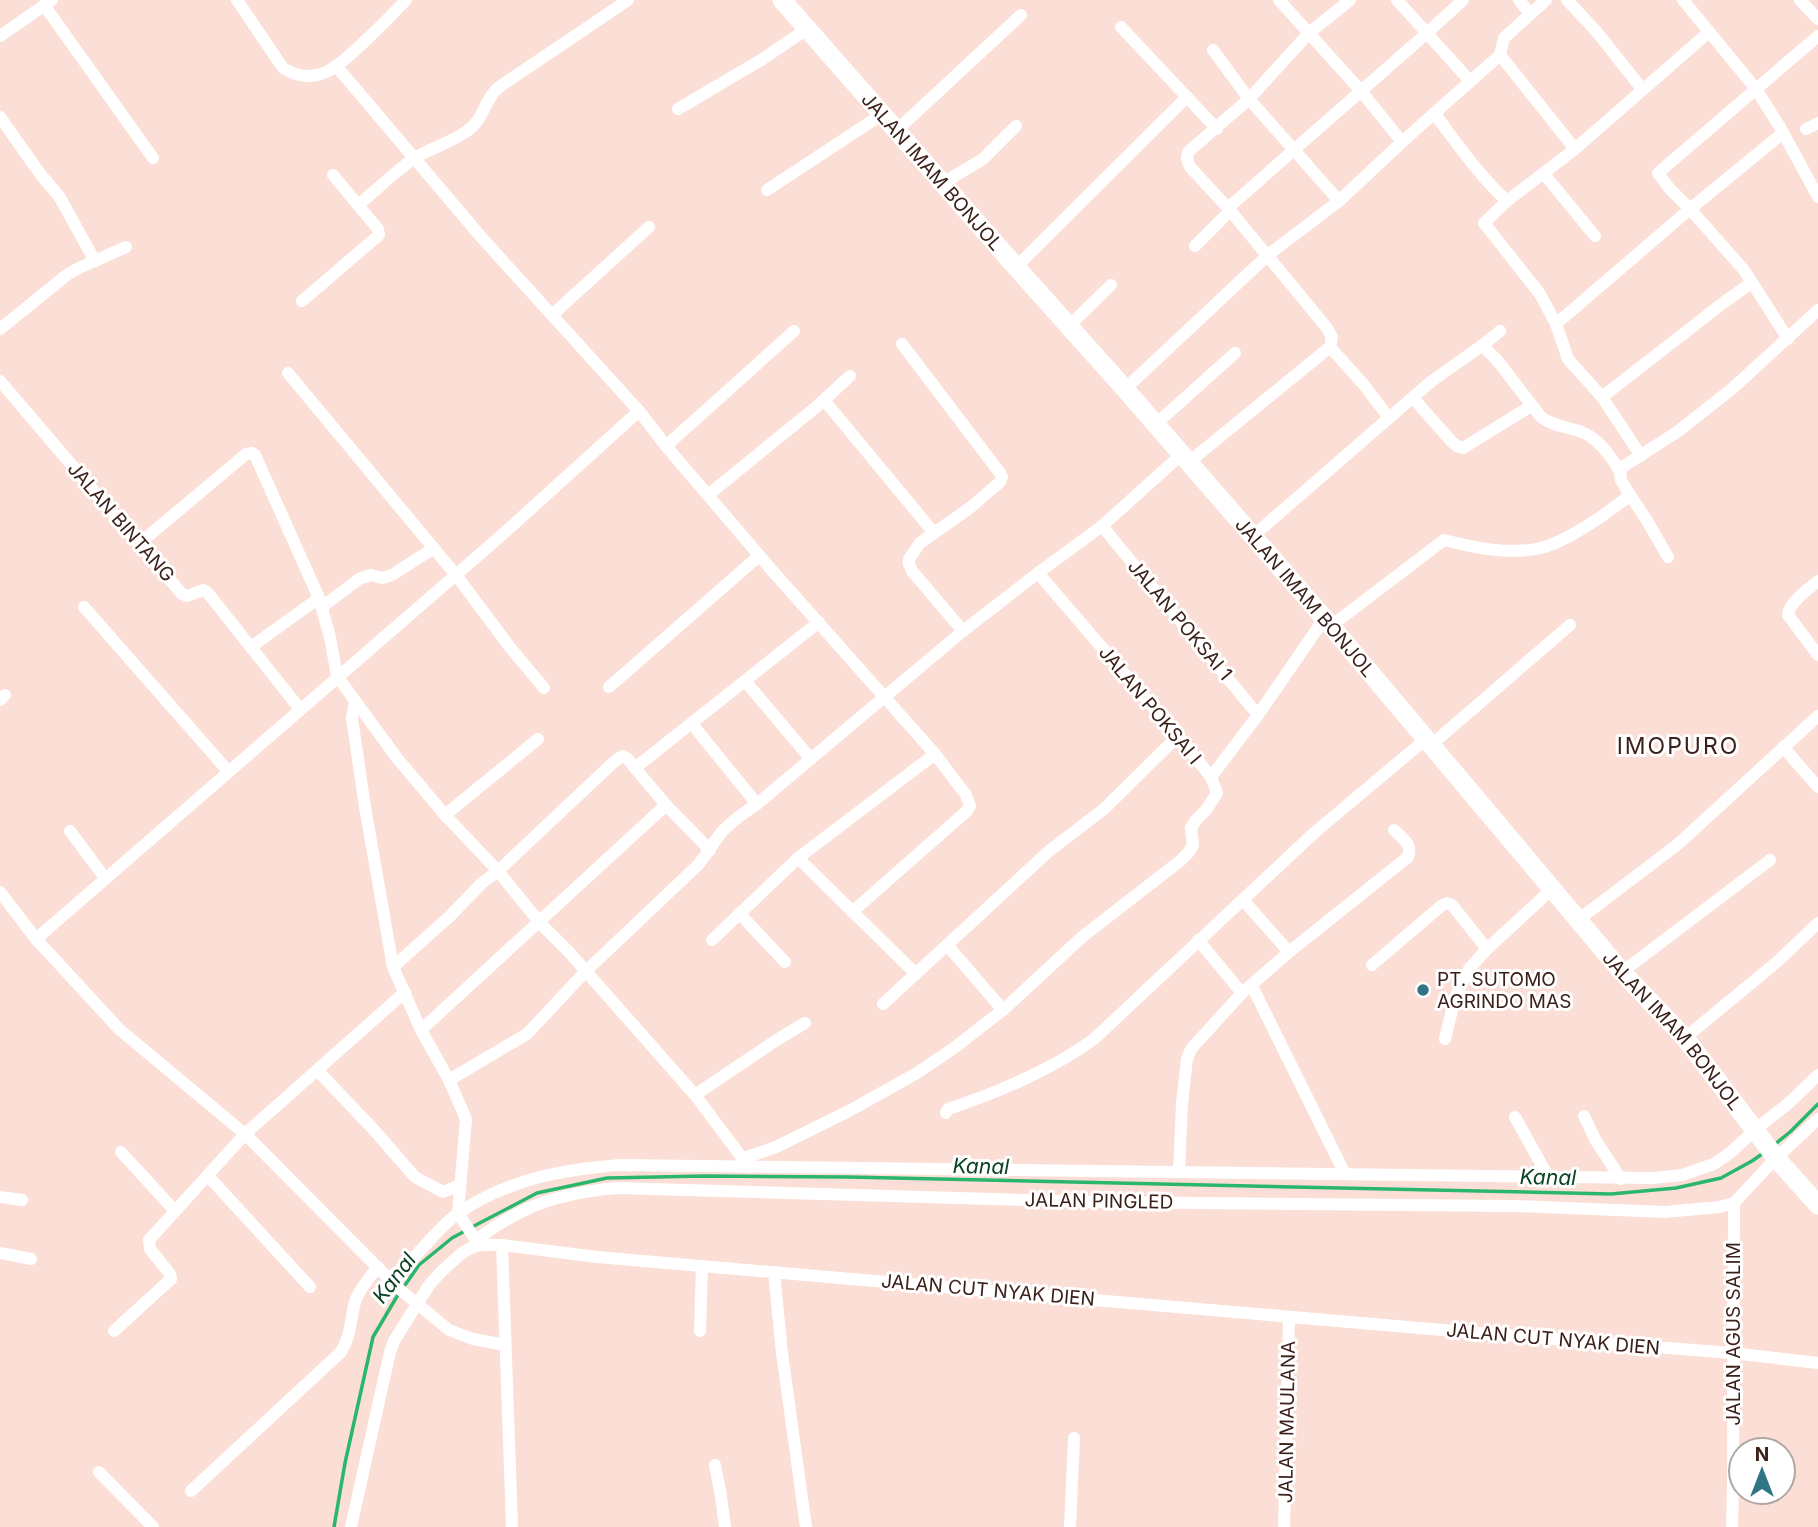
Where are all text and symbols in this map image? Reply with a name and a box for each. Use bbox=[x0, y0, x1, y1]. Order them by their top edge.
street label: JALAN IMAM BONJOL bbox=[857, 88, 1008, 255]
street label: JALAN BINTANG bbox=[63, 457, 179, 587]
street label: JALAN IMAM BONJOL bbox=[1231, 513, 1380, 681]
street label: JALAN POKSAI 1 bbox=[1123, 555, 1237, 685]
street label: JALAN POKSAI I bbox=[1094, 641, 1206, 769]
district label: IMOPURO bbox=[1617, 732, 1739, 760]
street label: JALAN IMAM BONJOL bbox=[1598, 946, 1747, 1114]
place label: PT. SUTOMO AGRINDO MAS bbox=[1437, 968, 1571, 1013]
marker: PT. SUTOMO AGRINDO MAS bbox=[1415, 982, 1431, 998]
water label: Kanal bbox=[953, 1153, 1010, 1179]
water label: Kanal bbox=[1520, 1164, 1577, 1190]
street label: JALAN PINGLED bbox=[1024, 1188, 1174, 1214]
street label: JALAN AGUS SALIM bbox=[1722, 1242, 1745, 1426]
water label: Kanal bbox=[367, 1247, 422, 1308]
street label: JALAN CUT NYAK DIEN bbox=[880, 1269, 1096, 1311]
street label: JALAN CUT NYAK DIEN bbox=[1445, 1318, 1661, 1360]
street label: JALAN MAULANA bbox=[1274, 1341, 1300, 1503]
north arrow bbox=[1727, 1436, 1797, 1506]
text: N bbox=[1755, 1443, 1769, 1466]

